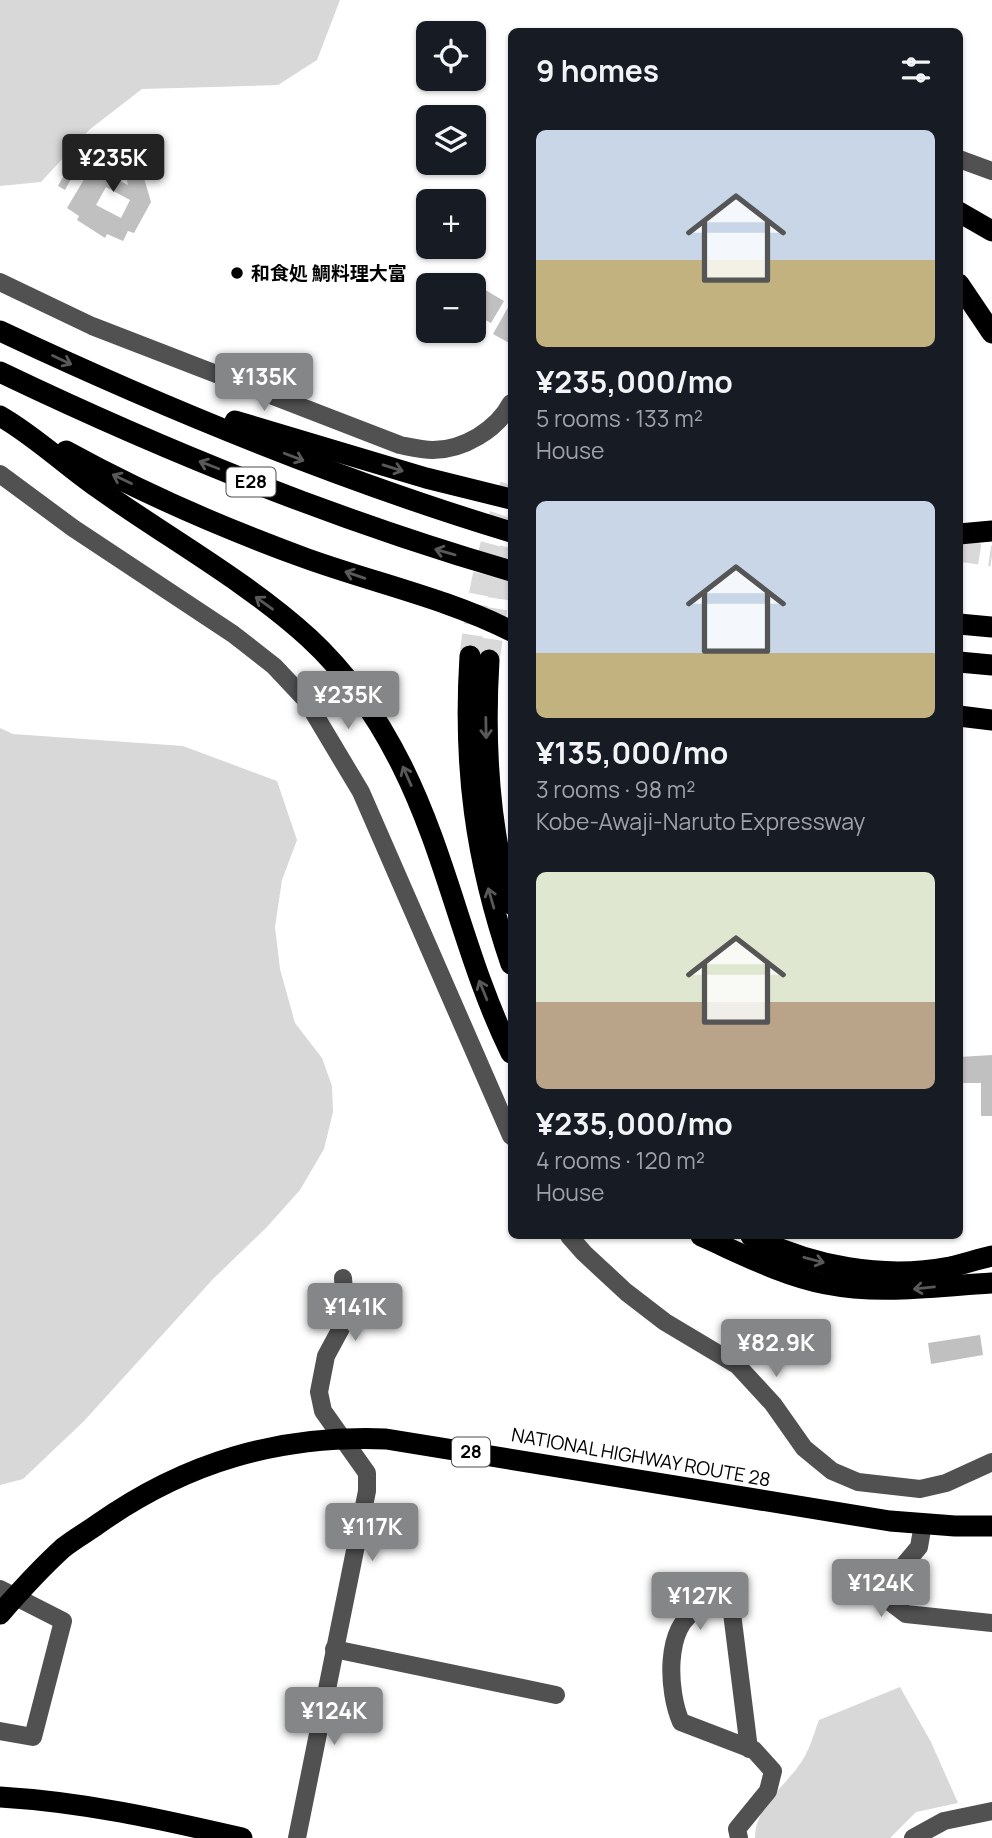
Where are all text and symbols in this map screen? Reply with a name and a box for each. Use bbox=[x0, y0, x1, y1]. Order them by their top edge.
map controls bbox=[416, 21, 486, 343]
button: locate bbox=[416, 21, 486, 91]
text: 9 homes bbox=[536, 50, 659, 91]
icon: filters bbox=[897, 51, 935, 89]
button: layers bbox=[416, 105, 486, 175]
pin: ¥235K bbox=[64, 134, 162, 194]
text: ¥235K bbox=[78, 141, 148, 173]
icon: home bbox=[673, 175, 799, 301]
button: + bbox=[416, 189, 486, 259]
place label: 和食処 鯛料理大富 bbox=[251, 260, 407, 286]
marker: 和食処 鯛料理大富 bbox=[229, 265, 245, 281]
button: − bbox=[416, 273, 486, 343]
one-way arrow bbox=[51, 354, 72, 367]
pin: ¥135K bbox=[215, 354, 313, 413]
text: ¥135K bbox=[231, 360, 297, 392]
text: ¥235,000/mo bbox=[536, 361, 733, 402]
text: 5 rooms · 133 m² bbox=[536, 402, 703, 434]
text: House bbox=[536, 434, 605, 466]
one-way arrow bbox=[283, 452, 305, 464]
one-way arrow bbox=[198, 458, 220, 471]
one-way arrow bbox=[381, 462, 403, 475]
road number: E28 bbox=[226, 468, 276, 496]
one-way arrow bbox=[112, 472, 133, 486]
one-way arrow bbox=[435, 544, 457, 557]
icon: home bbox=[673, 546, 799, 672]
one-way arrow bbox=[344, 568, 366, 580]
one-way arrow bbox=[255, 595, 274, 610]
pin: ¥235K bbox=[299, 672, 397, 731]
text: ¥235K bbox=[313, 678, 383, 710]
one-way arrow bbox=[480, 716, 493, 739]
text: ¥135,000/mo bbox=[536, 732, 728, 773]
one-way arrow bbox=[400, 766, 413, 787]
text: 3 rooms · 98 m² bbox=[536, 773, 696, 805]
text: Kobe-Awaji-Naruto Expressway bbox=[536, 805, 865, 837]
one-way arrow bbox=[483, 888, 496, 910]
icon: home bbox=[673, 917, 799, 1043]
one-way arrow bbox=[476, 980, 489, 1002]
text: ¥235,000/mo bbox=[536, 1103, 733, 1144]
text: 4 rooms · 120 m² bbox=[536, 1144, 705, 1176]
text: House bbox=[536, 1176, 605, 1208]
one-way arrow bbox=[802, 1254, 825, 1267]
one-way arrow bbox=[913, 1282, 936, 1295]
pin: ¥141K bbox=[306, 1284, 404, 1343]
text: ¥141K bbox=[323, 1290, 387, 1322]
pin: ¥82.9K bbox=[719, 1320, 833, 1379]
text: ¥82.9K bbox=[737, 1326, 815, 1358]
street label: NATIONAL HIGHWAY ROUTE 28 bbox=[509, 1421, 773, 1493]
road number: 28 bbox=[452, 1437, 490, 1466]
pin: ¥117K bbox=[323, 1504, 421, 1563]
text: ¥117K bbox=[341, 1510, 403, 1542]
pin: ¥124K bbox=[832, 1560, 930, 1619]
text: ¥124K bbox=[848, 1566, 914, 1598]
pin: ¥127K bbox=[651, 1572, 749, 1632]
text: ¥127K bbox=[668, 1579, 733, 1611]
pin: ¥124K bbox=[285, 1688, 383, 1747]
text: ¥124K bbox=[301, 1694, 367, 1726]

